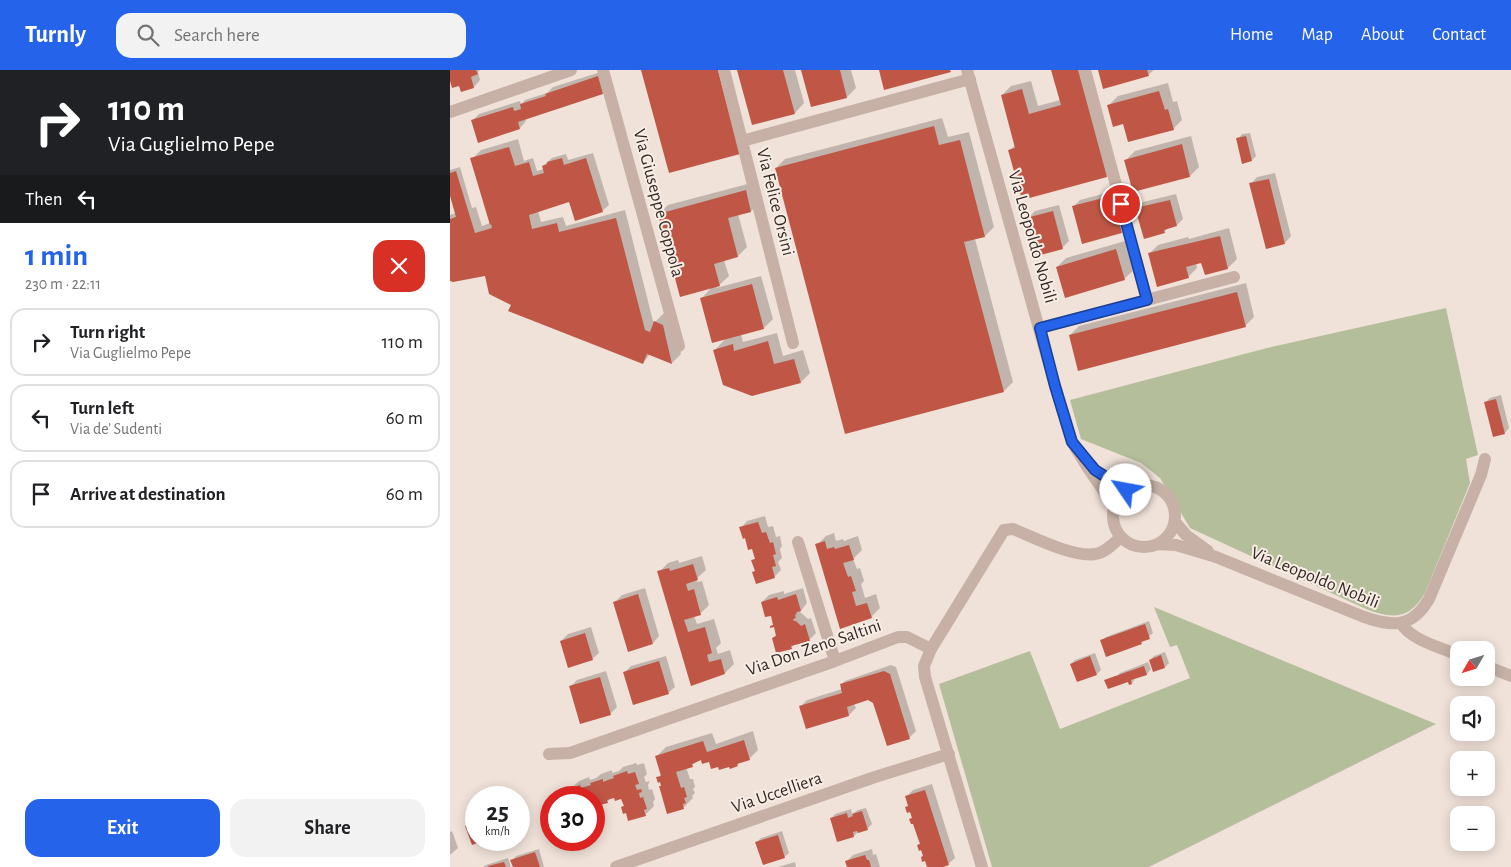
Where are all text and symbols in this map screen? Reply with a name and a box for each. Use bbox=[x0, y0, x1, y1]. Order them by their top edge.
search box bbox=[116, 13, 466, 58]
icon: search bbox=[134, 21, 162, 49]
text: Turnly bbox=[25, 23, 86, 47]
text: Search here bbox=[174, 26, 260, 45]
text: Home bbox=[1230, 26, 1273, 44]
text: Map bbox=[1301, 26, 1333, 44]
text: About bbox=[1361, 26, 1404, 44]
text: Contact bbox=[1432, 26, 1486, 44]
icon: right bbox=[25, 90, 90, 155]
text: 110 m bbox=[108, 92, 185, 127]
street label: Via Giuseppe Coppola bbox=[630, 127, 686, 279]
text: Via Guglielmo Pepe bbox=[108, 133, 275, 155]
street label: Via Felice Orsini bbox=[753, 146, 797, 258]
street label: Via Leopoldo Nobili bbox=[1004, 169, 1060, 305]
pin bbox=[1100, 183, 1142, 225]
icon: left bbox=[73, 185, 101, 213]
text: Then bbox=[25, 190, 63, 209]
icon: arrive bbox=[1107, 190, 1135, 218]
button: close bbox=[373, 240, 425, 292]
text: 1 min bbox=[25, 241, 88, 271]
text: 230 m · 22:11 bbox=[25, 276, 101, 292]
text: Turn right bbox=[70, 323, 145, 342]
icon: right bbox=[27, 328, 55, 356]
text: 110 m bbox=[382, 333, 423, 352]
text: Via Guglielmo Pepe bbox=[70, 345, 191, 361]
text: Turn left bbox=[70, 399, 134, 418]
icon: left bbox=[27, 404, 55, 432]
text: 60 m bbox=[386, 409, 423, 428]
text: Via de’ Sudenti bbox=[70, 421, 162, 437]
position arrow bbox=[1099, 463, 1151, 515]
icon: arrive bbox=[27, 480, 55, 508]
text: Arrive at destination bbox=[70, 485, 226, 504]
text: 60 m bbox=[386, 485, 423, 504]
street label: Via Leopoldo Nobili bbox=[1248, 544, 1382, 612]
street label: Via Don Zeno Saltini bbox=[744, 616, 884, 680]
north arrow bbox=[1450, 641, 1495, 686]
map controls bbox=[1450, 641, 1495, 851]
button: sound bbox=[1450, 696, 1495, 741]
button: + bbox=[1450, 751, 1495, 796]
street label: Via Uccelliera bbox=[730, 769, 824, 817]
speed limit sign: 30 bbox=[540, 786, 605, 851]
button: Exit bbox=[25, 799, 220, 857]
button: Share bbox=[230, 799, 425, 857]
text: 25 bbox=[486, 800, 509, 825]
button: − bbox=[1450, 806, 1495, 851]
text: km/h bbox=[485, 825, 510, 837]

